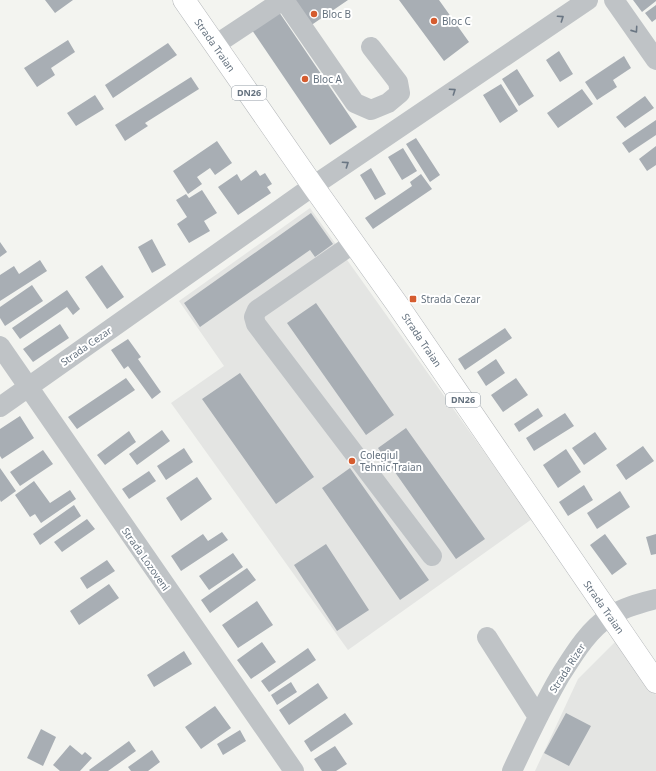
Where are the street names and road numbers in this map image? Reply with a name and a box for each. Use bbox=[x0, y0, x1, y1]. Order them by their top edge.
street label: Strada Traian bbox=[191, 16, 239, 74]
road number: DN26 bbox=[232, 86, 266, 100]
street label: Strada Traian bbox=[399, 310, 445, 370]
street label: Strada Cezar bbox=[58, 323, 114, 369]
road number: DN26 bbox=[446, 393, 480, 407]
street label: Strada Lozoveni bbox=[119, 525, 173, 593]
street label: Strada Traian bbox=[580, 578, 628, 636]
street label: Strada Rizer bbox=[546, 641, 588, 695]

